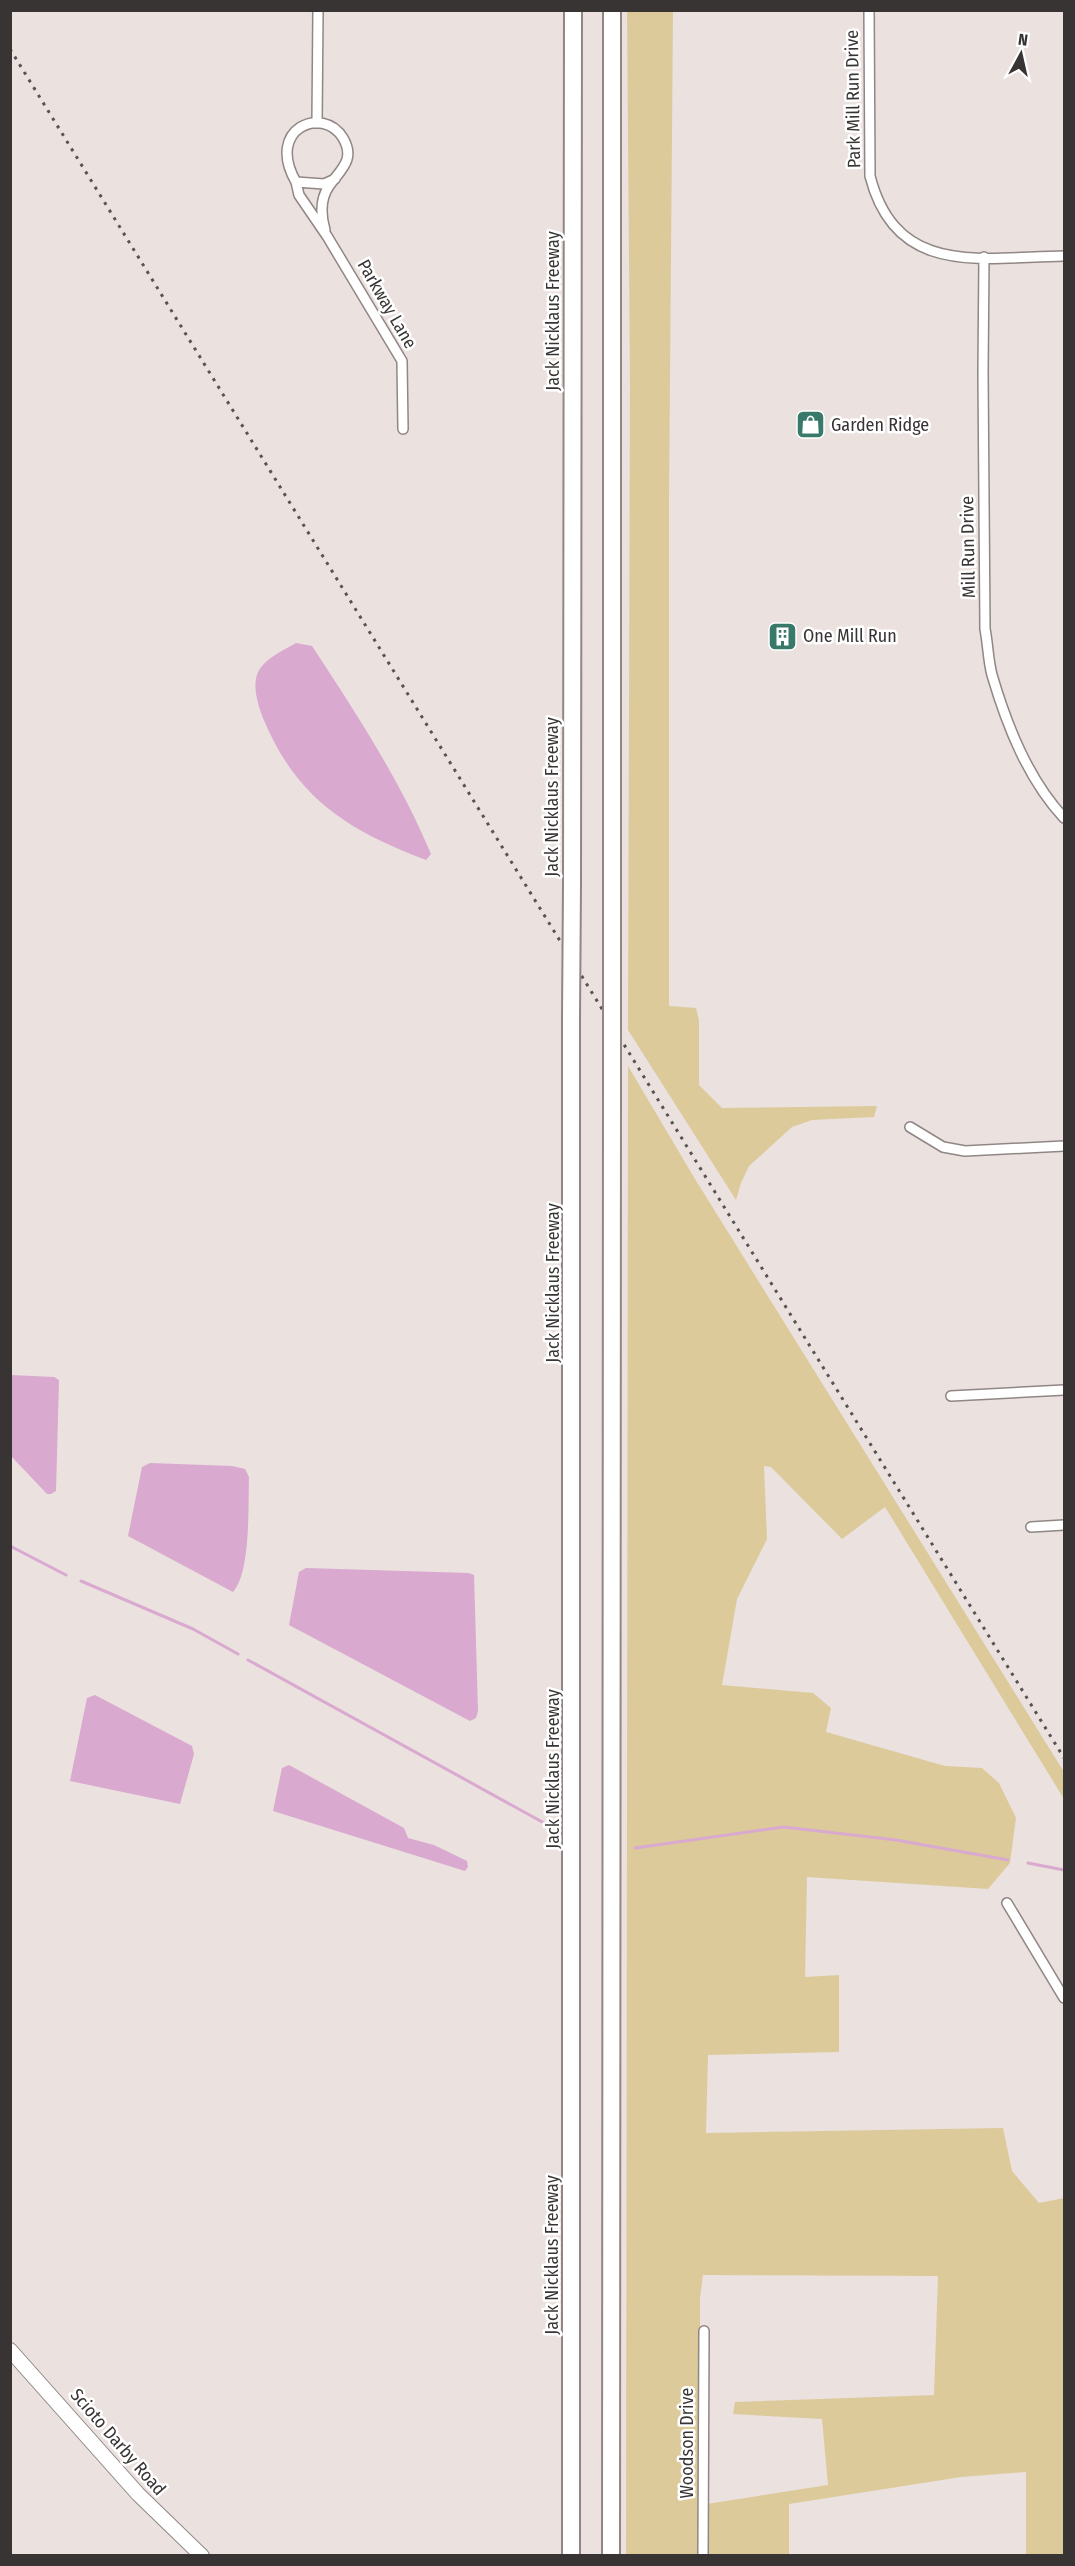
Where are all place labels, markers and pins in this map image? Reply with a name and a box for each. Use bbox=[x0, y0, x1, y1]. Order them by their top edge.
shop icon: Garden Ridge bbox=[794, 409, 826, 441]
place label: Garden Ridge bbox=[831, 414, 929, 436]
building icon: One Mill Run bbox=[766, 620, 798, 652]
place label: One Mill Run bbox=[803, 625, 897, 647]

